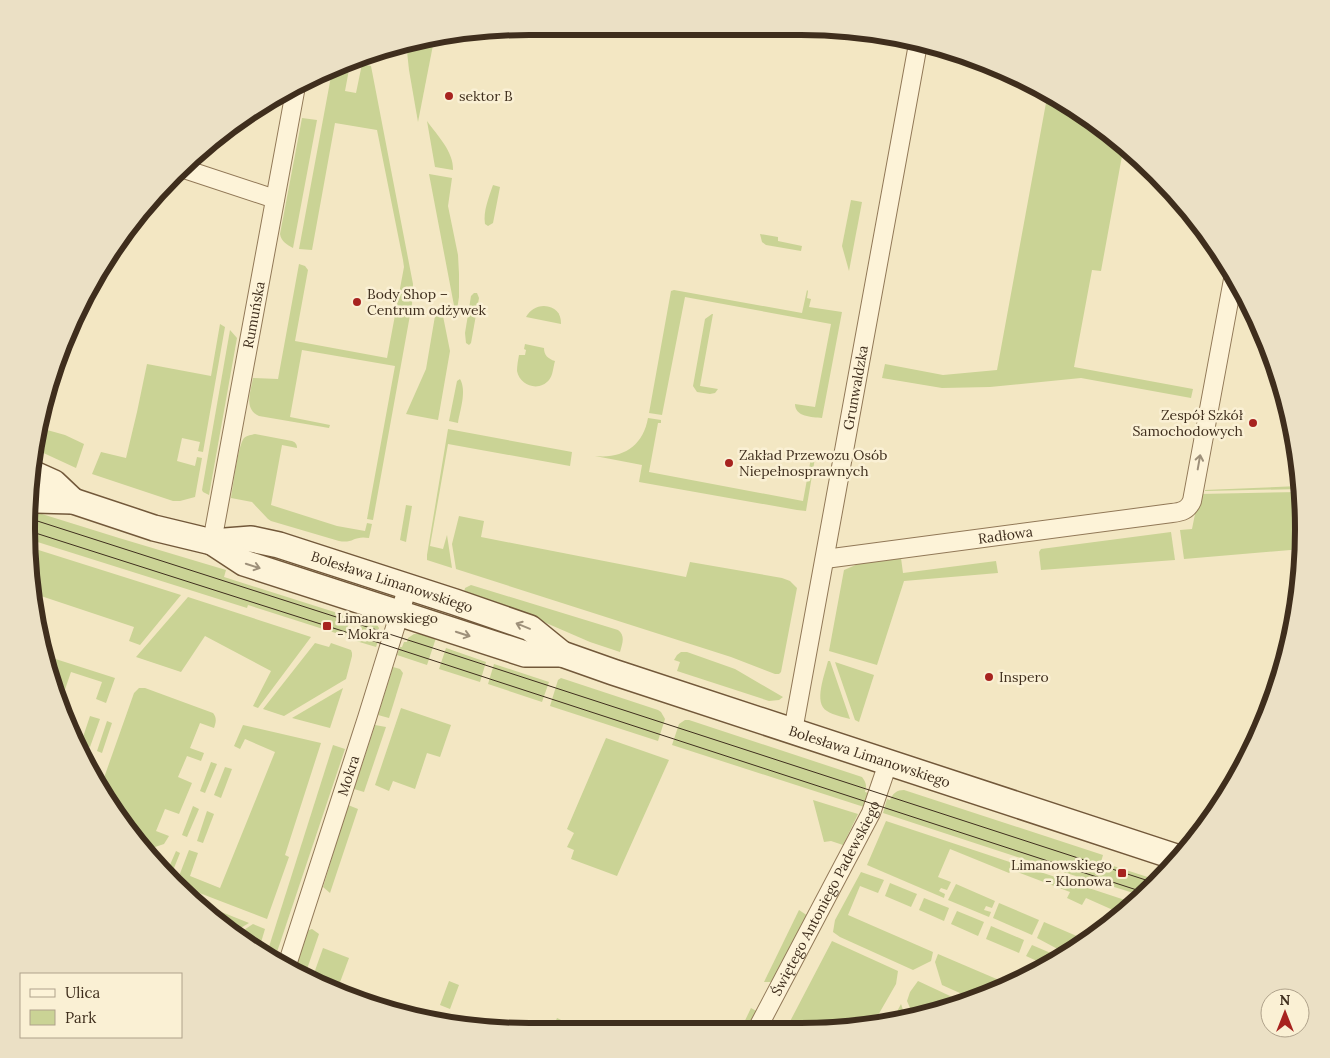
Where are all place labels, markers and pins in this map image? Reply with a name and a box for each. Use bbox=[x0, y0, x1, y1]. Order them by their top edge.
place label: sektor B bbox=[459, 87, 513, 105]
marker: sektor B bbox=[443, 90, 455, 102]
place label: Body Shop – Centrum odżywek bbox=[367, 285, 487, 319]
marker: Body Shop – Centrum odżywek bbox=[351, 296, 363, 308]
place label: Zespół Szkół Samochodowych bbox=[1132, 406, 1244, 440]
marker: Zespół Szkół Samochodowych bbox=[1247, 417, 1259, 429]
place label: Zakład Przewozu Osób Niepełnosprawnych bbox=[739, 446, 887, 480]
marker: Zakład Przewozu Osób Niepełnosprawnych bbox=[723, 457, 735, 469]
place label: Limanowskiego - Mokra bbox=[337, 609, 438, 643]
marker: Limanowskiego - Mokra bbox=[321, 620, 333, 632]
place label: Inspero bbox=[999, 668, 1049, 686]
marker: Inspero bbox=[983, 671, 995, 683]
place label: Limanowskiego - Klonowa bbox=[1011, 856, 1112, 890]
marker: Limanowskiego - Klonowa bbox=[1116, 867, 1128, 879]

